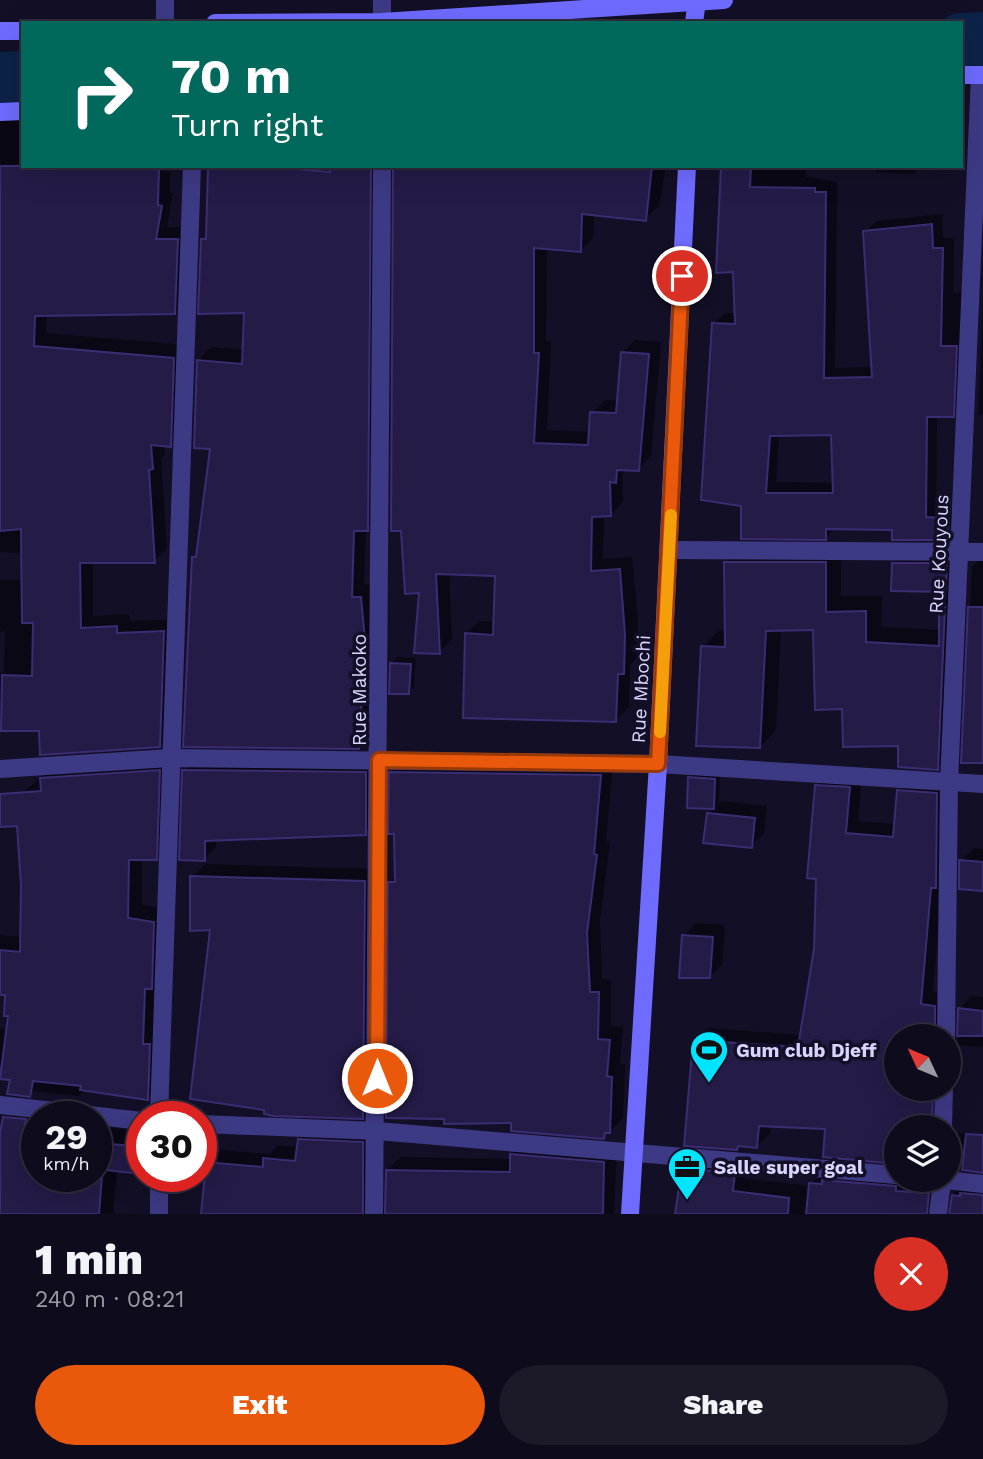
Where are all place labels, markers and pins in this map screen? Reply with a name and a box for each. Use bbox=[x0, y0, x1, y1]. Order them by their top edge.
pin bbox=[652, 246, 712, 306]
sports icon: Gum club Djeff bbox=[688, 1029, 730, 1084]
place label: Gum club Djeff bbox=[736, 1039, 877, 1062]
office icon: Salle super goal bbox=[666, 1146, 708, 1201]
place label: Salle super goal bbox=[714, 1156, 864, 1179]

